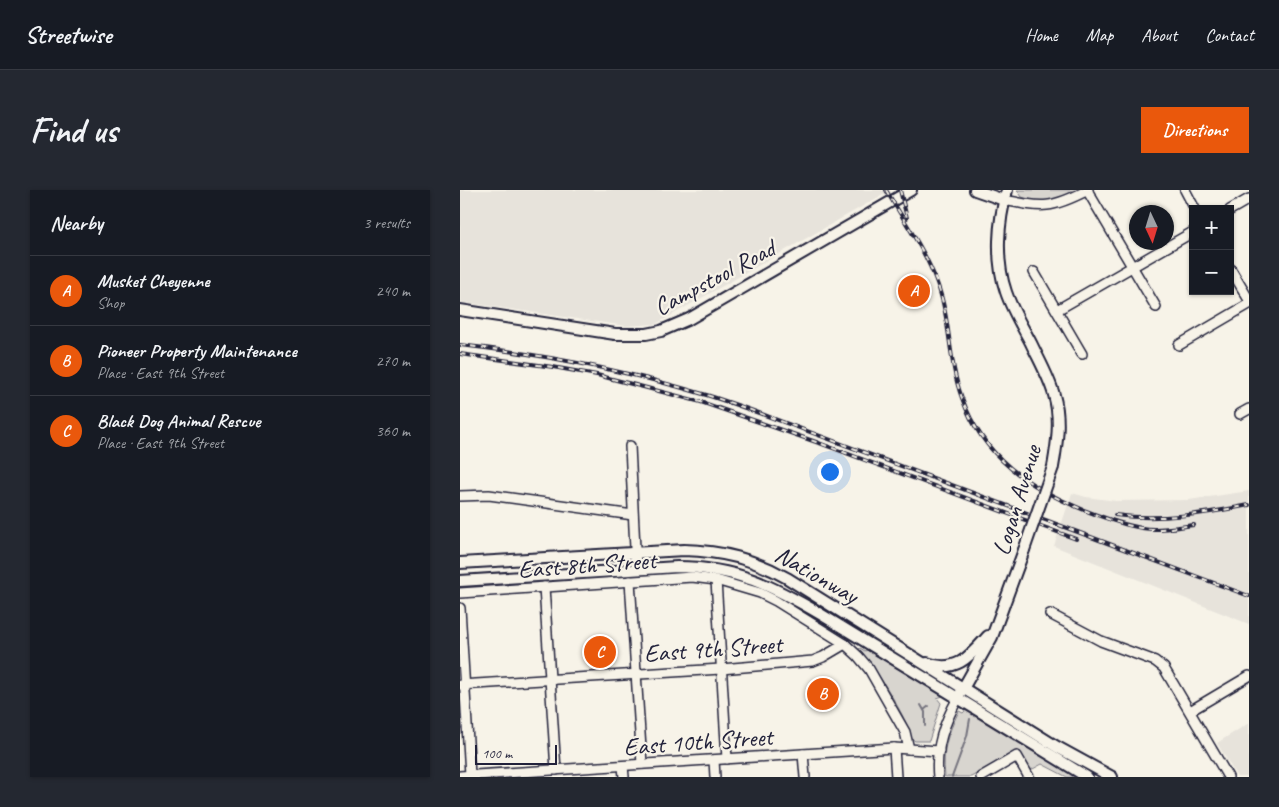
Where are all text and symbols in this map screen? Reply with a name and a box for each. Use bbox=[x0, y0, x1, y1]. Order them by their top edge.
text: Streetwise bbox=[25, 20, 111, 50]
text: Home bbox=[1025, 24, 1058, 46]
text: Map bbox=[1086, 24, 1113, 46]
text: About bbox=[1141, 24, 1177, 46]
text: Contact bbox=[1205, 24, 1254, 46]
button: Directions bbox=[1141, 107, 1249, 153]
text: Find us bbox=[30, 108, 117, 153]
north arrow bbox=[1129, 205, 1174, 250]
map controls bbox=[1189, 205, 1234, 295]
button: + bbox=[1189, 205, 1234, 250]
text: Nearby bbox=[50, 210, 103, 236]
text: 3 results bbox=[363, 213, 410, 233]
street label: Campstool Road bbox=[648, 231, 783, 323]
button: − bbox=[1189, 250, 1234, 295]
text: Musket Cheyenne bbox=[97, 269, 210, 293]
pin: A bbox=[898, 272, 930, 310]
text: A bbox=[62, 281, 70, 301]
text: 240 m bbox=[376, 281, 410, 301]
text: Shop bbox=[97, 293, 124, 313]
text: Pioneer Property Maintenance bbox=[97, 339, 297, 363]
text: B bbox=[62, 351, 70, 371]
text: 270 m bbox=[376, 351, 410, 371]
text: Place · East 9th Street bbox=[97, 363, 224, 383]
text: Black Dog Animal Rescue bbox=[97, 409, 260, 433]
text: C bbox=[62, 421, 70, 441]
text: 360 m bbox=[376, 421, 410, 441]
text: Place · East 9th Street bbox=[97, 433, 224, 453]
street label: Logan Avenue bbox=[985, 440, 1049, 559]
your location bbox=[817, 459, 843, 485]
street label: Nationway bbox=[769, 538, 866, 613]
street label: East 8th Street bbox=[517, 544, 660, 586]
street label: East 9th Street bbox=[643, 628, 786, 670]
pin: C bbox=[584, 633, 616, 671]
pin: B bbox=[807, 675, 839, 713]
street label: East 10th Street bbox=[623, 721, 776, 763]
scale bar bbox=[475, 742, 558, 765]
text: 100 m bbox=[482, 745, 512, 762]

